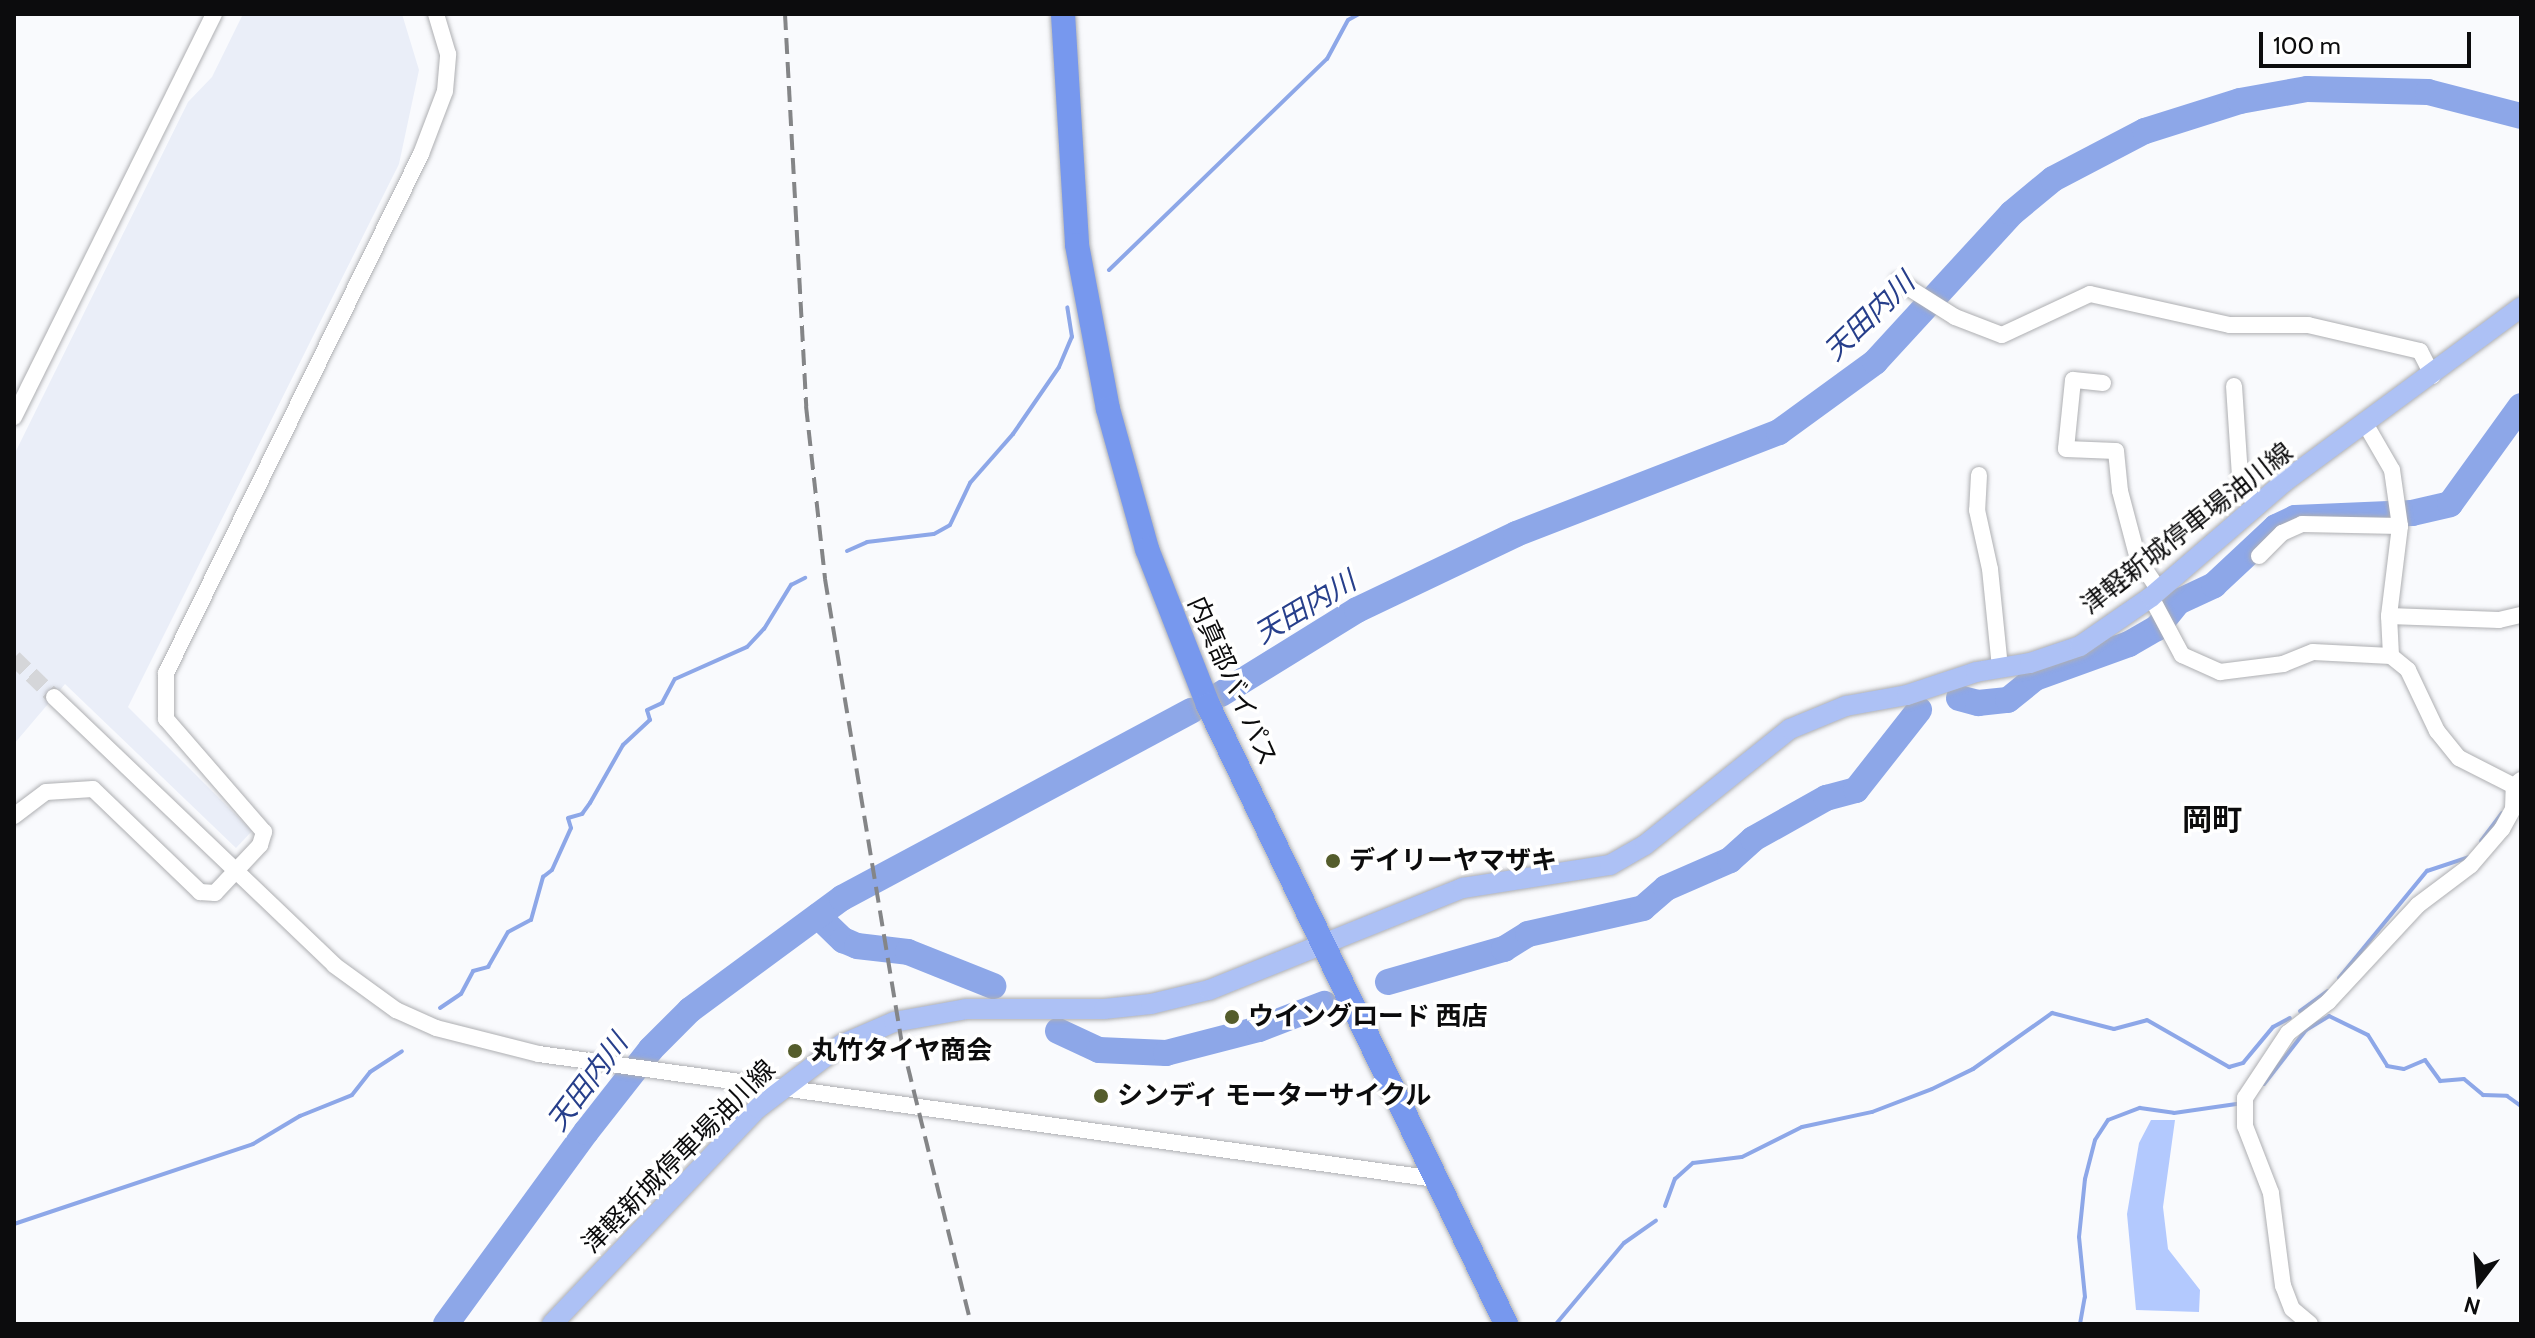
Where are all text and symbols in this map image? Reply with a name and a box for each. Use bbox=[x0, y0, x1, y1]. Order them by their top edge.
scale bar bbox=[2263, 16, 2475, 66]
text: 100 m bbox=[2273, 31, 2341, 60]
water label: 天田内川 bbox=[1817, 265, 1921, 367]
street label: 津軽新城停車場油川線 bbox=[2075, 437, 2299, 621]
water label: 天田内川 bbox=[1248, 564, 1362, 650]
street label: 内真部バイパス bbox=[1181, 592, 1283, 770]
district label: 岡町 bbox=[2182, 802, 2242, 838]
place label: デイリーヤマザキ bbox=[1349, 845, 1557, 877]
marker: デイリーヤマザキ bbox=[1324, 852, 1342, 870]
place label: ウイングロード 西店 bbox=[1248, 1001, 1488, 1033]
marker: ウイングロード 西店 bbox=[1223, 1008, 1241, 1026]
water label: 天田内川 bbox=[540, 1027, 634, 1137]
place label: 丸竹タイヤ商会 bbox=[811, 1035, 993, 1067]
marker: 丸竹タイヤ商会 bbox=[786, 1042, 804, 1060]
street label: 津軽新城停車場油川線 bbox=[576, 1054, 782, 1260]
place label: シンディ モーターサイクル bbox=[1117, 1080, 1435, 1112]
marker: シンディ モーターサイクル bbox=[1092, 1087, 1110, 1105]
north arrow bbox=[2439, 1242, 2519, 1322]
text: N bbox=[2461, 1290, 2483, 1321]

